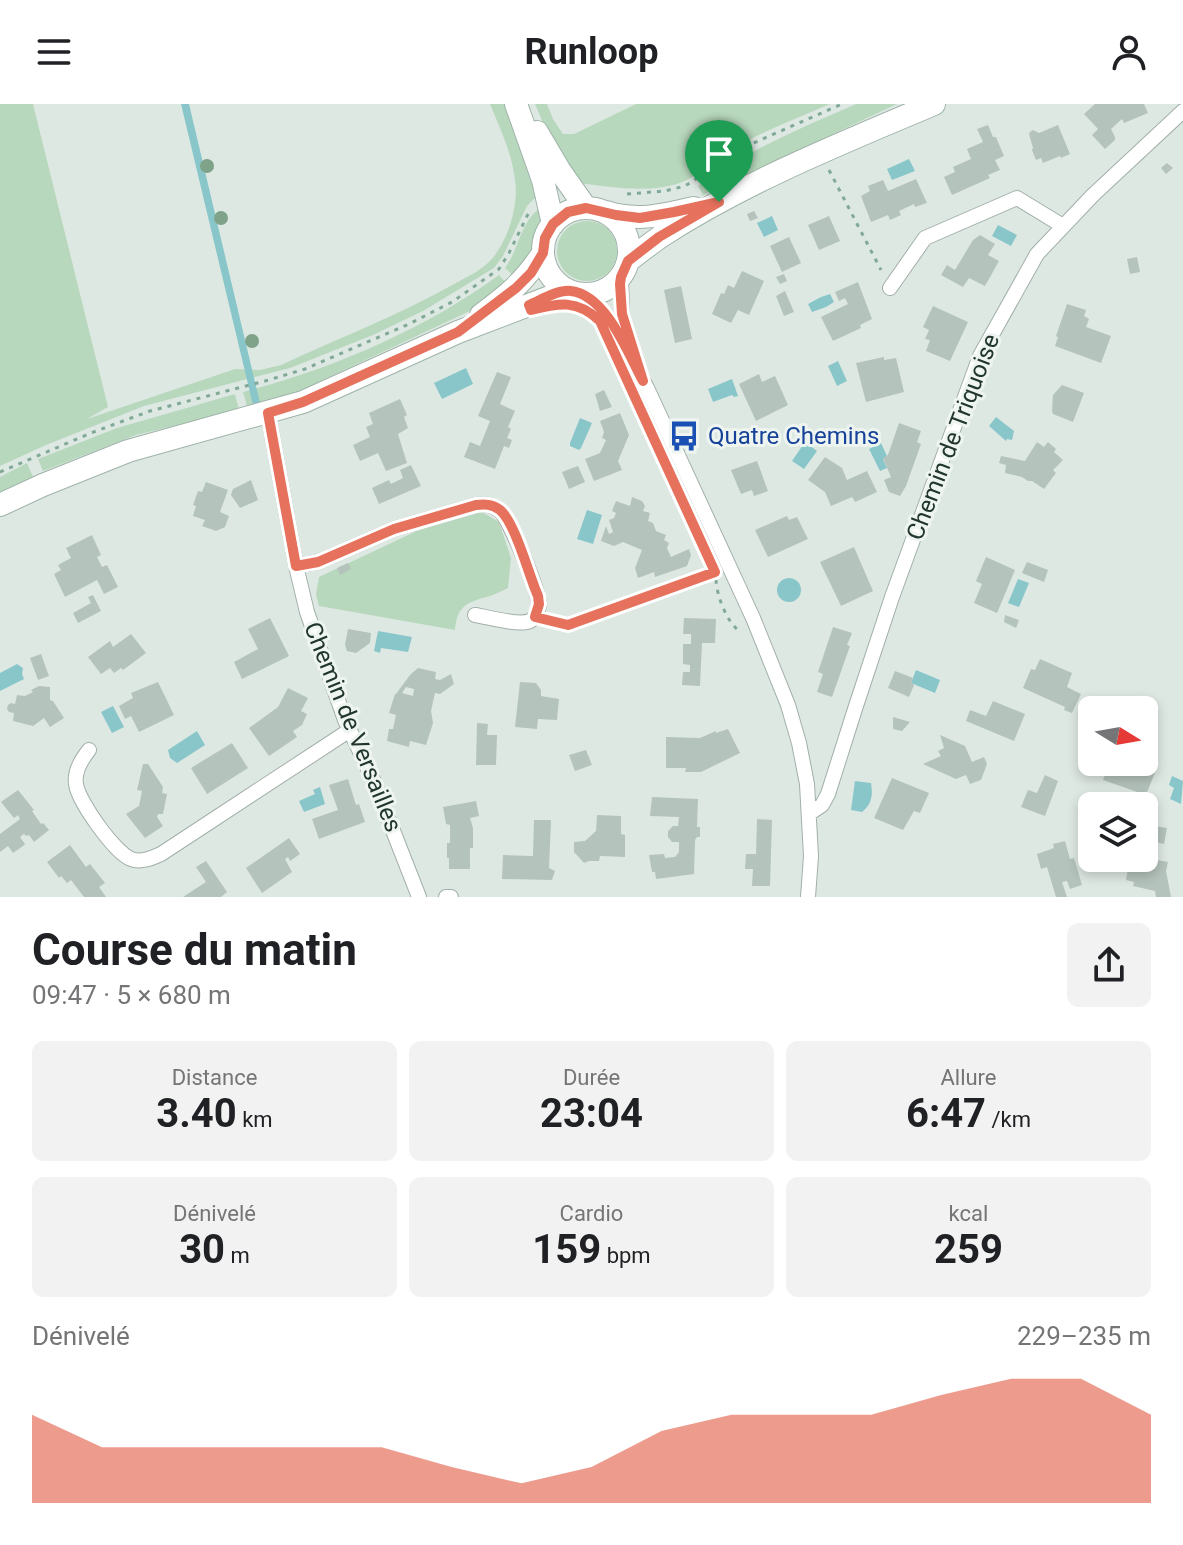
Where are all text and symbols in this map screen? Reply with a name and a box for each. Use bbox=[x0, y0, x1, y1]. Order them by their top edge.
icon: menu bbox=[32, 30, 76, 74]
icon: person bbox=[1107, 30, 1151, 74]
text: Runloop bbox=[525, 31, 658, 73]
pin bbox=[685, 120, 753, 202]
icon: arrive bbox=[697, 132, 741, 176]
street label: Chemin de Triquoise bbox=[901, 330, 1005, 544]
bus stop icon: Quatre Chemins bbox=[667, 419, 701, 453]
place label: Quatre Chemins bbox=[708, 422, 879, 450]
street label: Chemin de Versailles bbox=[298, 618, 408, 836]
north arrow bbox=[1078, 696, 1158, 776]
map controls bbox=[1078, 696, 1158, 872]
button: layers bbox=[1078, 792, 1158, 872]
button: share bbox=[1067, 923, 1151, 1007]
text: Course du matin bbox=[32, 924, 357, 976]
text: 09:47 · 5 × 680 m bbox=[32, 980, 231, 1010]
text: Distance bbox=[172, 1065, 257, 1090]
text: Durée bbox=[563, 1065, 620, 1090]
text: Allure bbox=[940, 1065, 997, 1090]
text: 3.40 bbox=[156, 1090, 237, 1137]
text: 23:04 bbox=[540, 1090, 643, 1137]
text: 6:47 bbox=[906, 1090, 986, 1137]
text: km bbox=[237, 1107, 273, 1132]
text: /km bbox=[986, 1107, 1031, 1132]
text: Dénivelé bbox=[173, 1201, 256, 1226]
text: Cardio bbox=[560, 1201, 623, 1226]
text: kcal bbox=[949, 1201, 988, 1226]
text: 30 bbox=[179, 1226, 225, 1273]
text: 159 bbox=[532, 1226, 601, 1273]
text: 259 bbox=[934, 1226, 1003, 1273]
text: m bbox=[225, 1243, 250, 1268]
text: bpm bbox=[601, 1243, 651, 1268]
text: Dénivelé bbox=[32, 1321, 130, 1351]
text: 229–235 m bbox=[1017, 1321, 1151, 1351]

